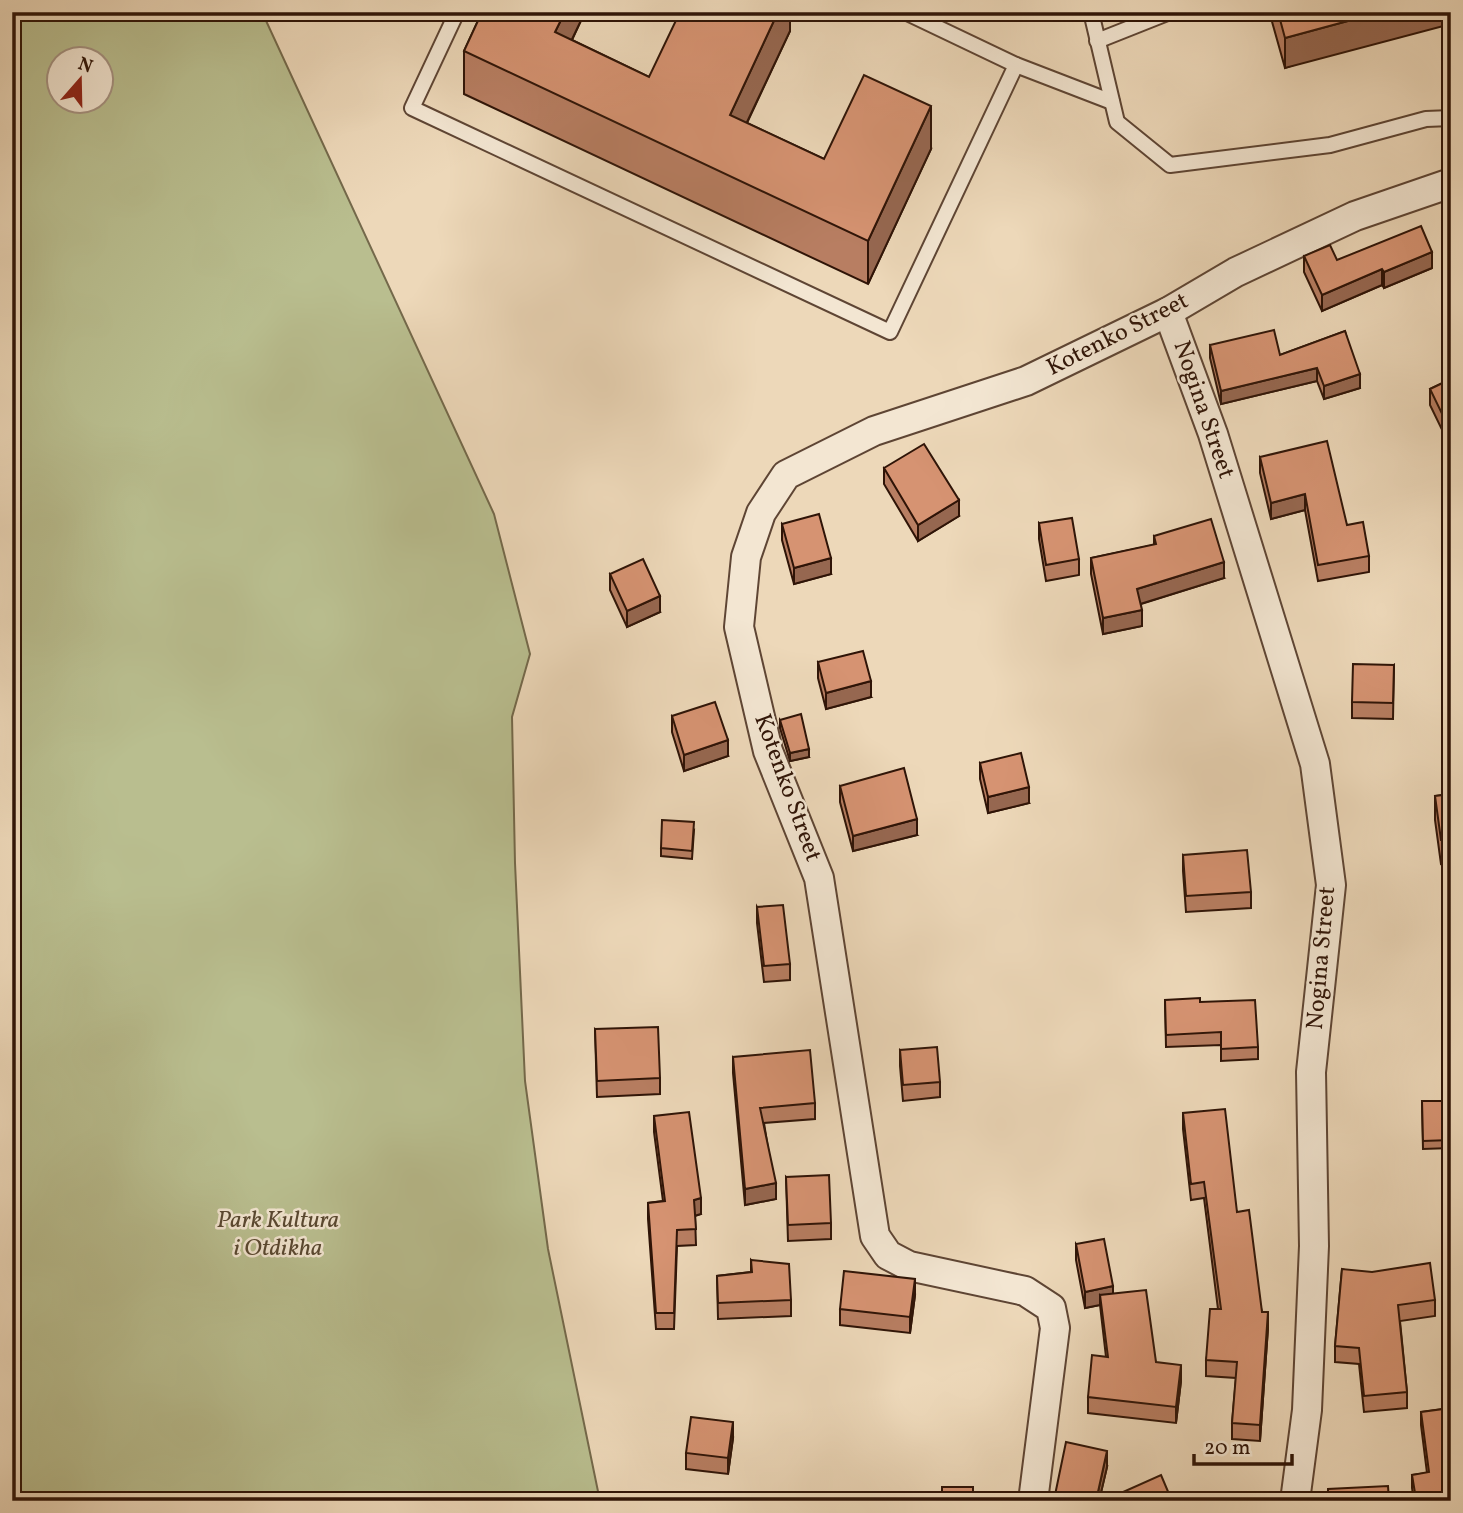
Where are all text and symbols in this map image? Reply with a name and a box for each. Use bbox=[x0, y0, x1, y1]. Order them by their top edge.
north arrow bbox=[46, 46, 116, 116]
text: N bbox=[74, 51, 96, 81]
street label: Kotenko Street bbox=[1041, 285, 1195, 385]
street label: Nogina Street bbox=[1163, 336, 1243, 484]
street label: Kotenko Street bbox=[744, 709, 830, 867]
street label: Nogina Street bbox=[1299, 885, 1345, 1031]
park label: Park Kultura i Otdikha bbox=[217, 1204, 339, 1266]
scale bar bbox=[1194, 1422, 1292, 1466]
text: 20 m bbox=[1204, 1434, 1250, 1463]

